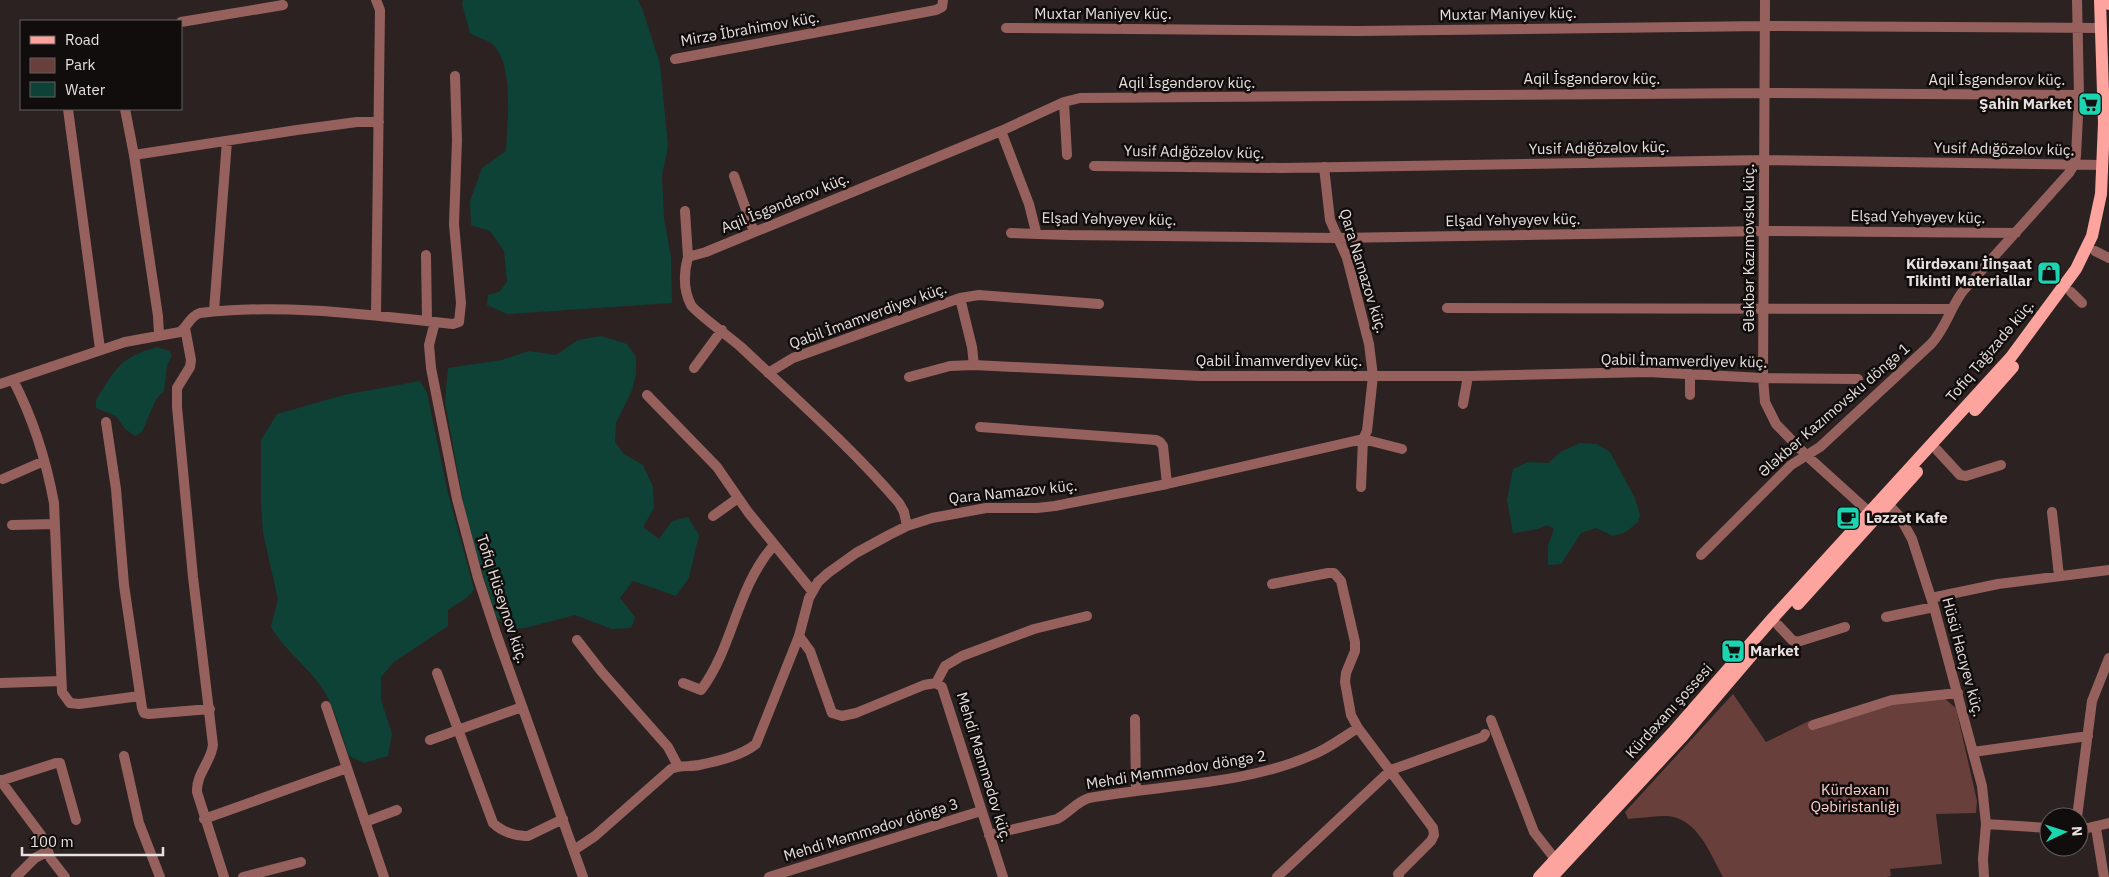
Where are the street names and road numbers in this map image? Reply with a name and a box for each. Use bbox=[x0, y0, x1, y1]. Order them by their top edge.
street label: Muxtar Maniyev küç. bbox=[1439, 3, 1577, 24]
street label: Muxtar Maniyev küç. bbox=[1034, 4, 1172, 23]
street label: Mirzə İbrahimov küç. bbox=[679, 7, 821, 50]
street label: Aqil İsgəndərov küç. bbox=[1524, 69, 1660, 88]
street label: Aqil İsgəndərov küç. bbox=[1929, 70, 2065, 89]
street label: Aqil İsgəndərov küç. bbox=[1119, 73, 1255, 92]
street label: Yusif Adığözəlov küç. bbox=[1528, 137, 1670, 158]
street label: Yusif Adığözəlov küç. bbox=[1933, 138, 2075, 159]
street label: Yusif Adığözəlov küç. bbox=[1123, 141, 1265, 162]
street label: Ələkbər Kazımovsku küç. bbox=[1739, 164, 1758, 332]
street label: Aqil İsgəndərov küç. bbox=[718, 168, 852, 237]
street label: Qara Namazov küç. bbox=[1335, 206, 1391, 335]
street label: Elşad Yəhyəyev küç. bbox=[1850, 206, 1986, 227]
street label: Elşad Yəhyəyev küç. bbox=[1041, 208, 1177, 229]
street label: Elşad Yəhyəyev küç. bbox=[1445, 209, 1581, 230]
street label: Qabil İmamverdiyev küç. bbox=[786, 278, 949, 353]
street label: Tofiq Tağızadə küç. bbox=[1941, 296, 2038, 406]
street label: Ələkbər Kazımovsku döngə 1 bbox=[1754, 339, 1913, 481]
street label: Qabil İmamverdiyev küç. bbox=[1601, 350, 1767, 371]
street label: Qabil İmamverdiyev küç. bbox=[1196, 351, 1362, 370]
street label: Qara Namazov küç. bbox=[948, 475, 1078, 508]
street label: Tofiq Hüseynov küç. bbox=[473, 532, 532, 666]
street label: Hüsü Hacıyev küç. bbox=[1938, 595, 1989, 719]
street label: Kürdəxanı şossesi bbox=[1621, 659, 1716, 762]
street label: Mehdi Məmmədov küç. bbox=[953, 690, 1016, 844]
street label: Mehdi Məmmədov döngə 2 bbox=[1085, 746, 1267, 793]
street label: Mehdi Məmmədov döngə 3 bbox=[781, 794, 961, 865]

